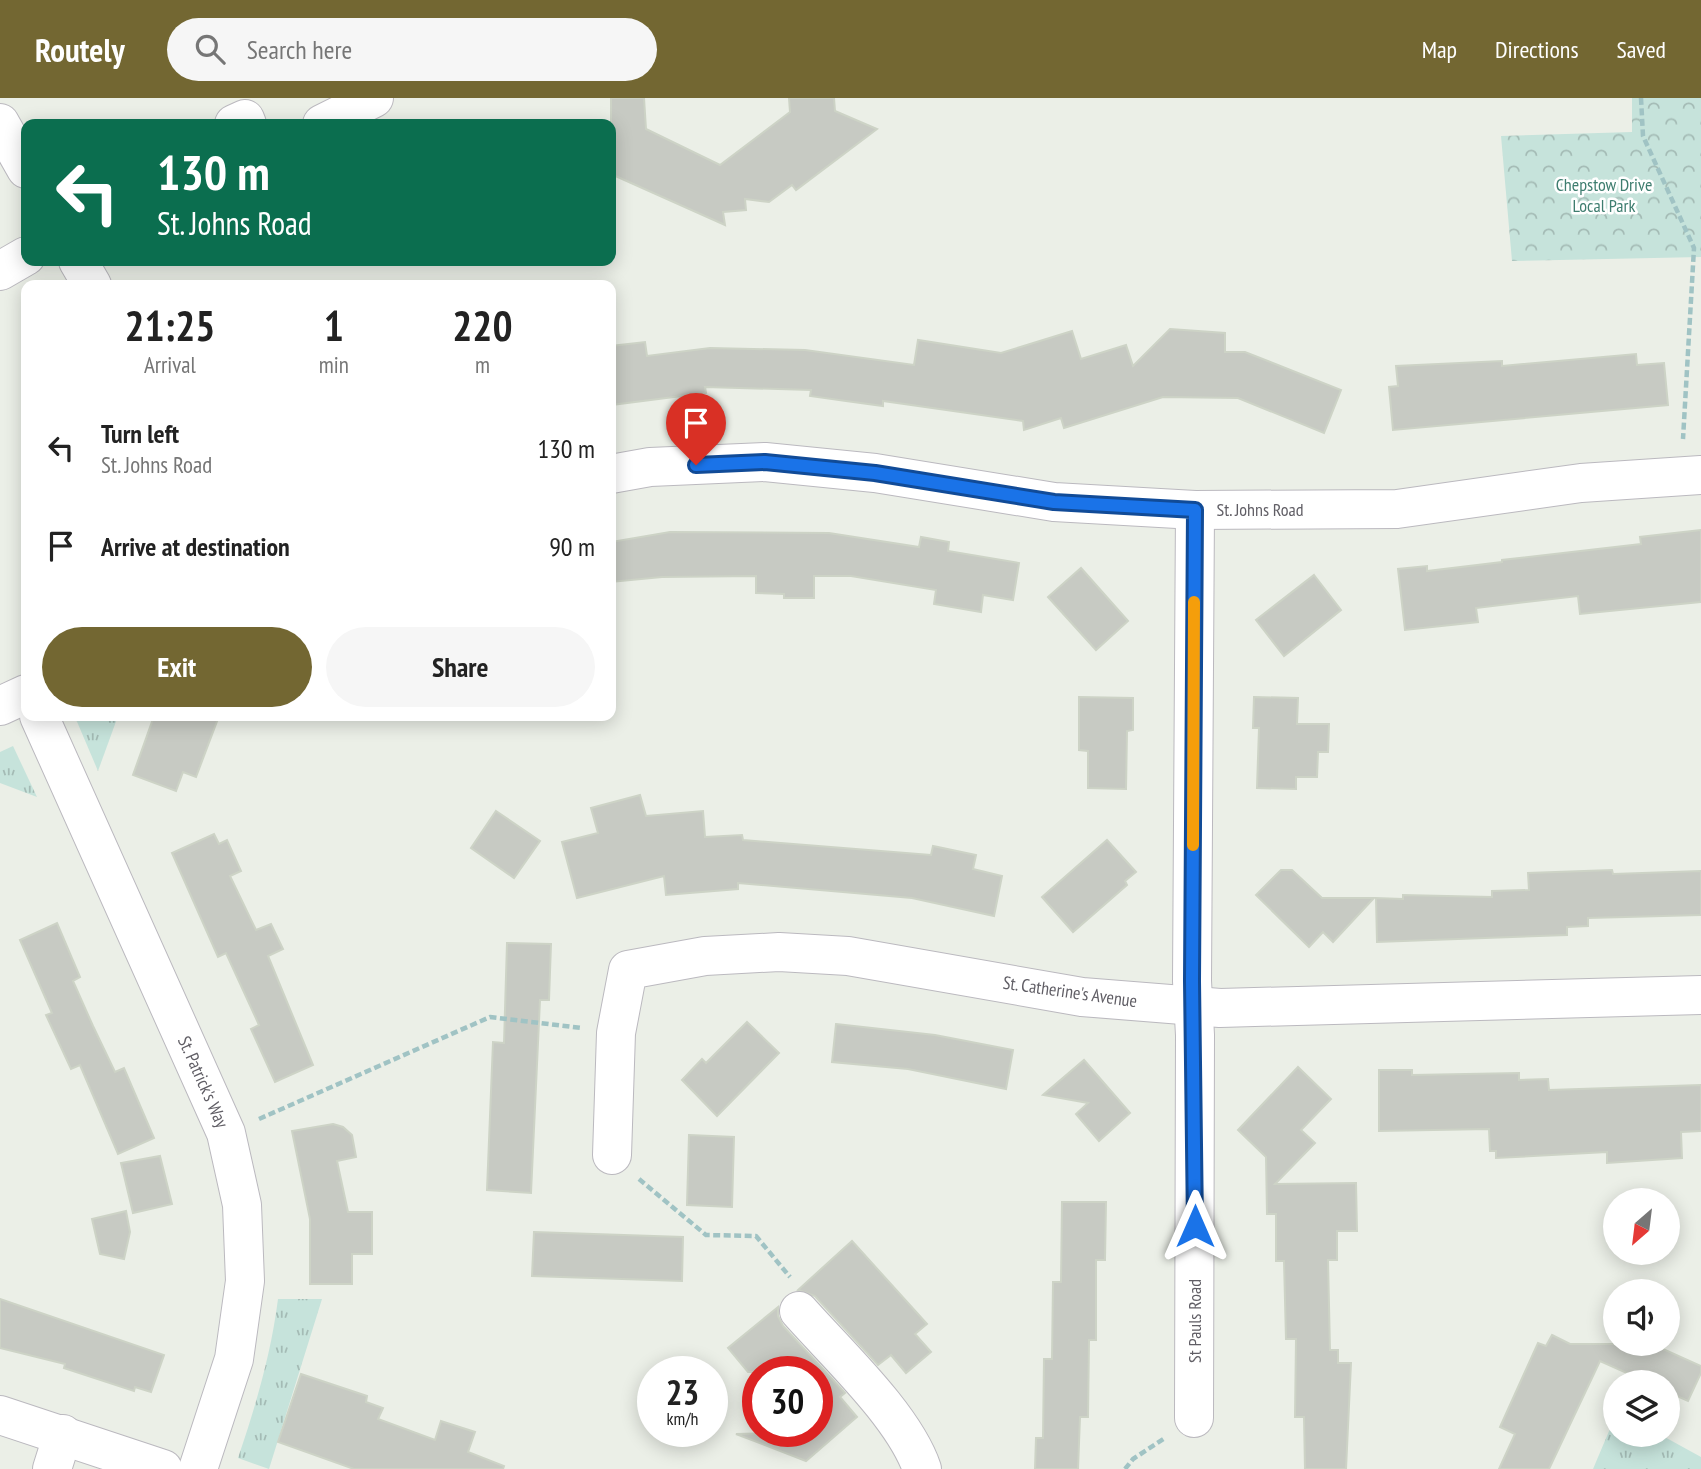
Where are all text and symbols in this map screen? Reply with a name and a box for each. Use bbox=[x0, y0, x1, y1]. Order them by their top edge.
search box bbox=[167, 18, 657, 81]
text: Routely bbox=[35, 28, 125, 71]
icon: search bbox=[191, 30, 229, 68]
text: Search here bbox=[247, 33, 352, 66]
text: Map bbox=[1422, 34, 1457, 65]
text: Directions bbox=[1495, 34, 1579, 65]
text: Saved bbox=[1617, 34, 1666, 65]
text: 130 m bbox=[157, 140, 270, 204]
icon: left bbox=[42, 147, 133, 238]
park label: Chepstow Drive Local Park bbox=[1556, 173, 1652, 217]
text: St. Johns Road bbox=[157, 202, 312, 244]
text: 21:25 bbox=[124, 298, 215, 353]
text: 1 bbox=[324, 298, 344, 353]
text: 220 bbox=[452, 298, 513, 353]
text: Arrival bbox=[144, 350, 196, 379]
text: min bbox=[319, 350, 349, 379]
text: m bbox=[475, 350, 490, 379]
pin bbox=[666, 393, 726, 465]
icon: arrive bbox=[677, 404, 715, 442]
text: Turn left bbox=[101, 417, 179, 450]
icon: left bbox=[42, 429, 80, 467]
text: 130 m bbox=[537, 432, 595, 465]
text: St. Johns Road bbox=[101, 450, 212, 479]
street label: St. Johns Road bbox=[1216, 498, 1304, 521]
icon: arrive bbox=[42, 527, 80, 565]
text: Arrive at destination bbox=[101, 530, 290, 563]
text: 90 m bbox=[549, 530, 595, 563]
button: Exit bbox=[42, 627, 312, 707]
button: Share bbox=[326, 627, 595, 707]
street label: St. Catherine's Avenue bbox=[1002, 971, 1139, 1012]
street label: St. Patrick's Way bbox=[173, 1032, 234, 1131]
north arrow bbox=[1603, 1188, 1680, 1265]
map controls bbox=[1603, 1188, 1680, 1447]
position arrow bbox=[1158, 1189, 1232, 1263]
street label: St Pauls Road bbox=[1183, 1279, 1206, 1363]
button: sound bbox=[1603, 1279, 1680, 1356]
speed limit sign: 30 bbox=[742, 1356, 833, 1447]
text: 23 bbox=[666, 1369, 699, 1415]
button: layers bbox=[1603, 1370, 1680, 1447]
text: km/h bbox=[667, 1407, 698, 1430]

